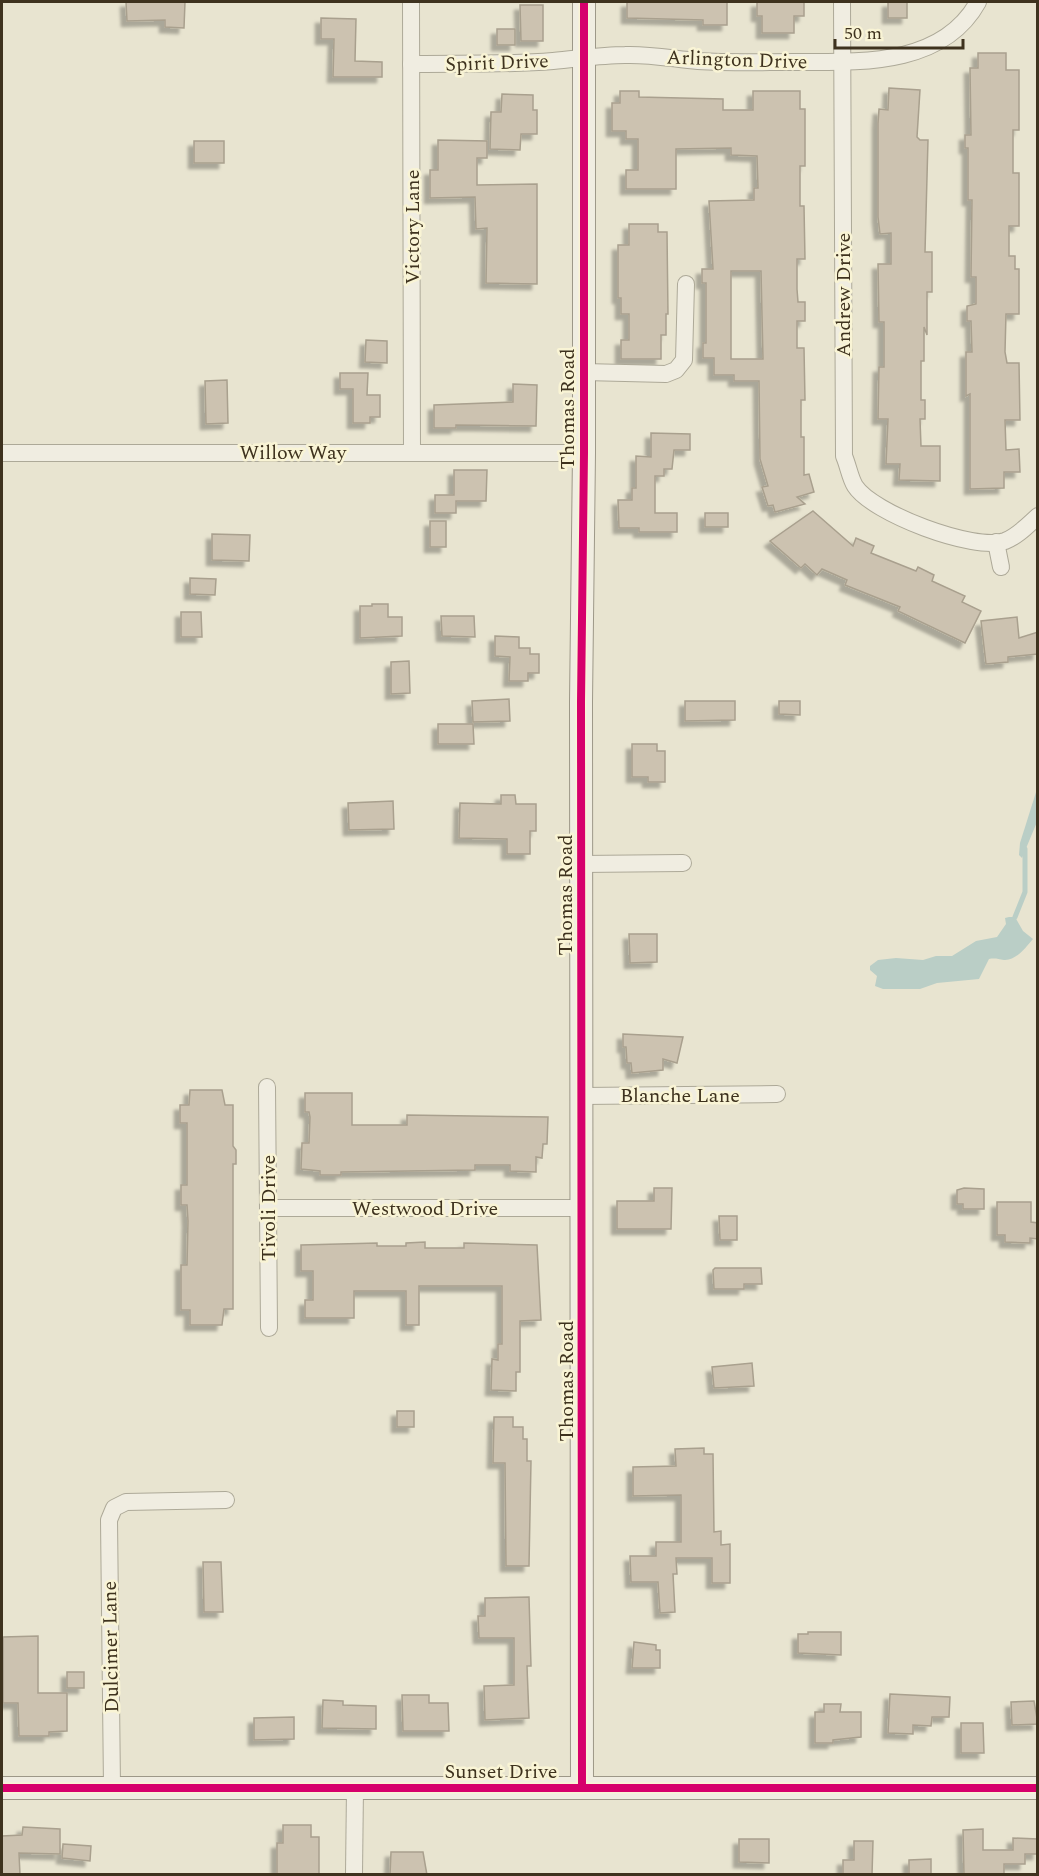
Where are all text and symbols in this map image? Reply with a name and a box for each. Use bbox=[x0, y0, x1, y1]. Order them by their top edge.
scale bar bbox=[835, 12, 962, 50]
text: 50 m bbox=[844, 20, 882, 47]
street label: Arlington Drive bbox=[666, 43, 808, 77]
street label: Spirit Drive bbox=[445, 46, 549, 80]
street label: Victory Lane bbox=[398, 170, 428, 284]
street label: Andrew Drive bbox=[829, 233, 859, 357]
street label: Thomas Road bbox=[553, 348, 583, 470]
street label: Willow Way bbox=[240, 438, 348, 468]
street label: Thomas Road bbox=[551, 834, 581, 956]
street label: Blanche Lane bbox=[620, 1081, 740, 1111]
street label: Tivoli Drive bbox=[254, 1155, 284, 1261]
street label: Westwood Drive bbox=[352, 1194, 498, 1224]
street label: Thomas Road bbox=[552, 1320, 582, 1442]
street label: Dulcimer Lane bbox=[95, 1581, 127, 1713]
street label: Sunset Drive bbox=[445, 1757, 557, 1787]

